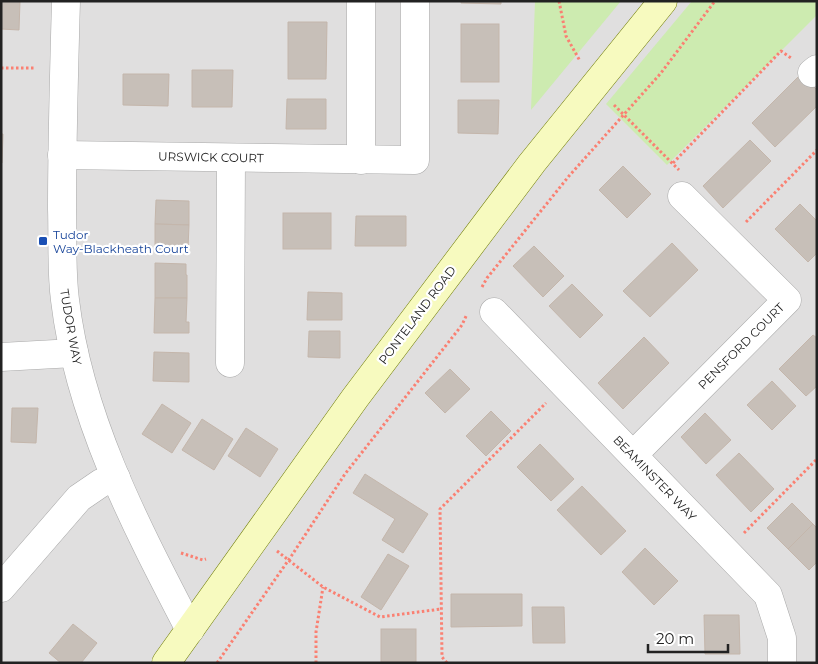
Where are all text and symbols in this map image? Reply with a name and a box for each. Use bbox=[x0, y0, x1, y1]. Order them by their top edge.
street label: URSWICK COURT bbox=[158, 149, 264, 165]
place label: Tudor Way-Blackheath Court bbox=[53, 227, 189, 256]
marker: Tudor Way-Blackheath Court bbox=[37, 235, 49, 247]
street label: PONTELAND ROAD bbox=[375, 263, 459, 367]
street label: TUDOR WAY bbox=[57, 288, 85, 366]
street label: PENSFORD COURT bbox=[695, 300, 787, 392]
street label: BEAMINSTER WAY bbox=[610, 432, 700, 524]
scale bar bbox=[648, 622, 728, 654]
text: 20 m bbox=[656, 629, 694, 648]

